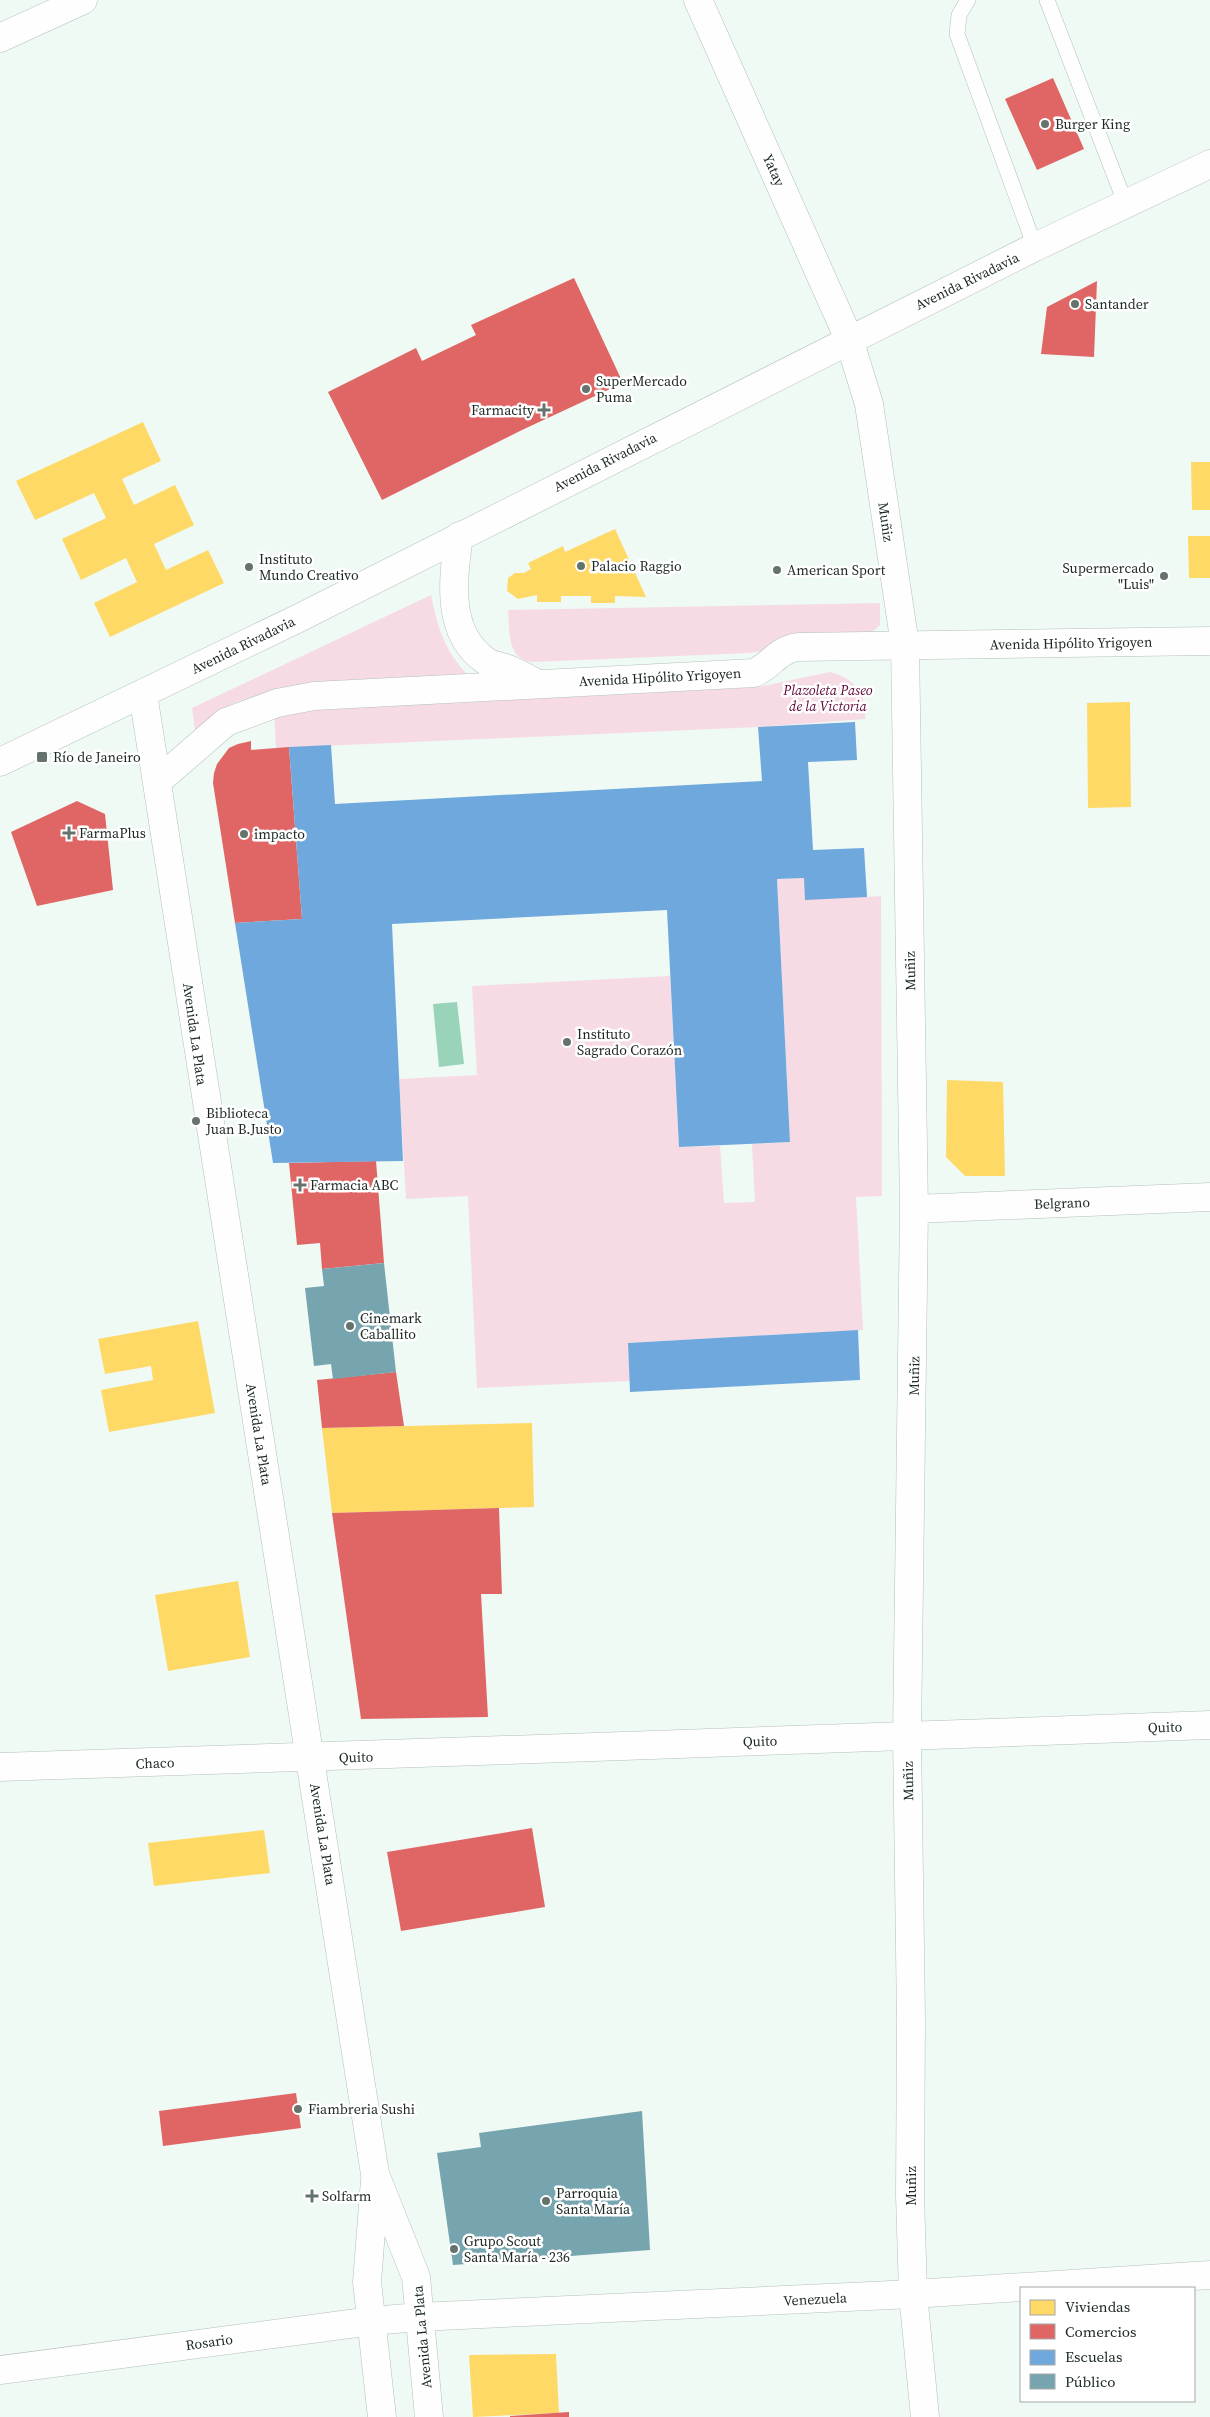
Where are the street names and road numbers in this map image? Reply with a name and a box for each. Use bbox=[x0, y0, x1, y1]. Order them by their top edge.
street label: Yatay bbox=[758, 151, 790, 190]
street label: Avenida Rivadavia bbox=[912, 247, 1023, 315]
street label: Avenida Rivadavia bbox=[550, 427, 661, 497]
street label: Muñiz bbox=[873, 501, 899, 544]
street label: Avenida Rivadavia bbox=[188, 611, 299, 679]
street label: Avenida Hipólito Yrigoyen bbox=[990, 632, 1153, 654]
street label: Avenida Hipólito Yrigoyen bbox=[578, 663, 742, 691]
street label: Muñiz bbox=[900, 950, 920, 991]
street label: Avenida La Plata bbox=[178, 982, 212, 1087]
street label: Belgrano bbox=[1034, 1192, 1091, 1214]
street label: Muñiz bbox=[904, 1355, 924, 1396]
street label: Avenida La Plata bbox=[241, 1382, 277, 1487]
street label: Quito bbox=[1147, 1716, 1183, 1738]
street label: Quito bbox=[742, 1730, 778, 1752]
street label: Quito bbox=[338, 1746, 374, 1768]
street label: Chaco bbox=[135, 1752, 175, 1774]
street label: Muñiz bbox=[898, 1760, 918, 1801]
street label: Avenida La Plata bbox=[305, 1782, 341, 1887]
street label: Muñiz bbox=[901, 2166, 921, 2206]
street label: Avenida La Plata bbox=[407, 2284, 436, 2389]
street label: Venezuela bbox=[783, 2287, 848, 2311]
street label: Rosario bbox=[184, 2329, 234, 2355]

